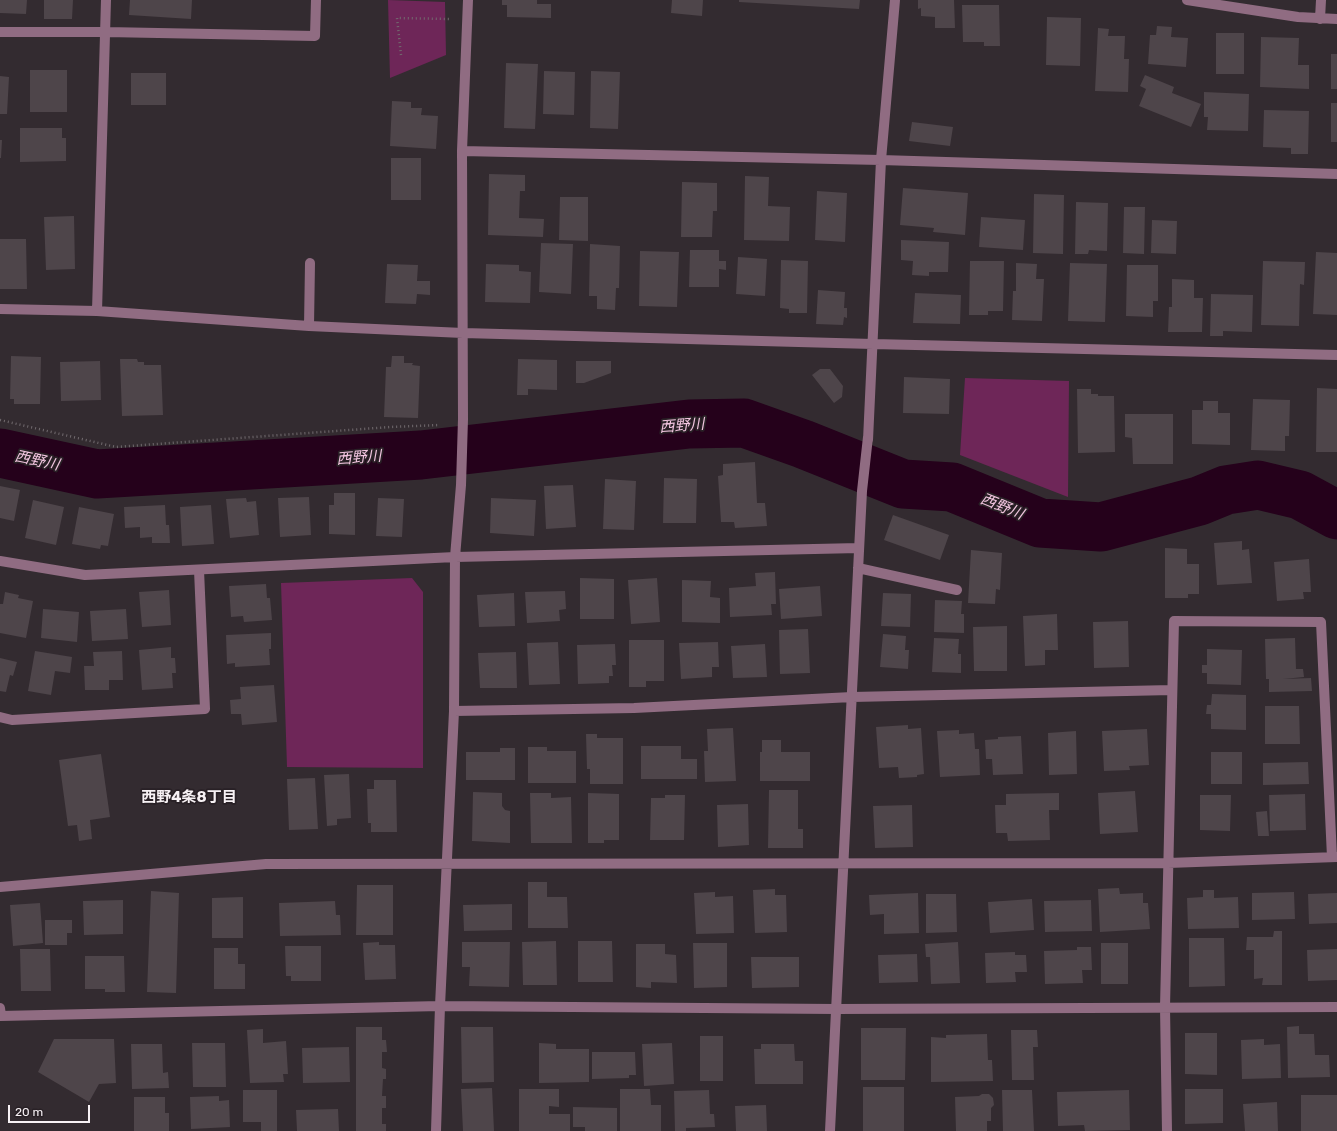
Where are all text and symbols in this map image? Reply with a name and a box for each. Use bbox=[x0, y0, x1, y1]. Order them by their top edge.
water label: 西野川 bbox=[659, 415, 705, 437]
water label: 西野川 bbox=[336, 447, 382, 469]
water label: 西野川 bbox=[13, 448, 61, 474]
water label: 西野川 bbox=[978, 490, 1026, 524]
district label: 西野4条8丁目 bbox=[141, 789, 237, 807]
scale bar bbox=[10, 1097, 92, 1123]
text: 20 m bbox=[15, 1105, 43, 1119]

